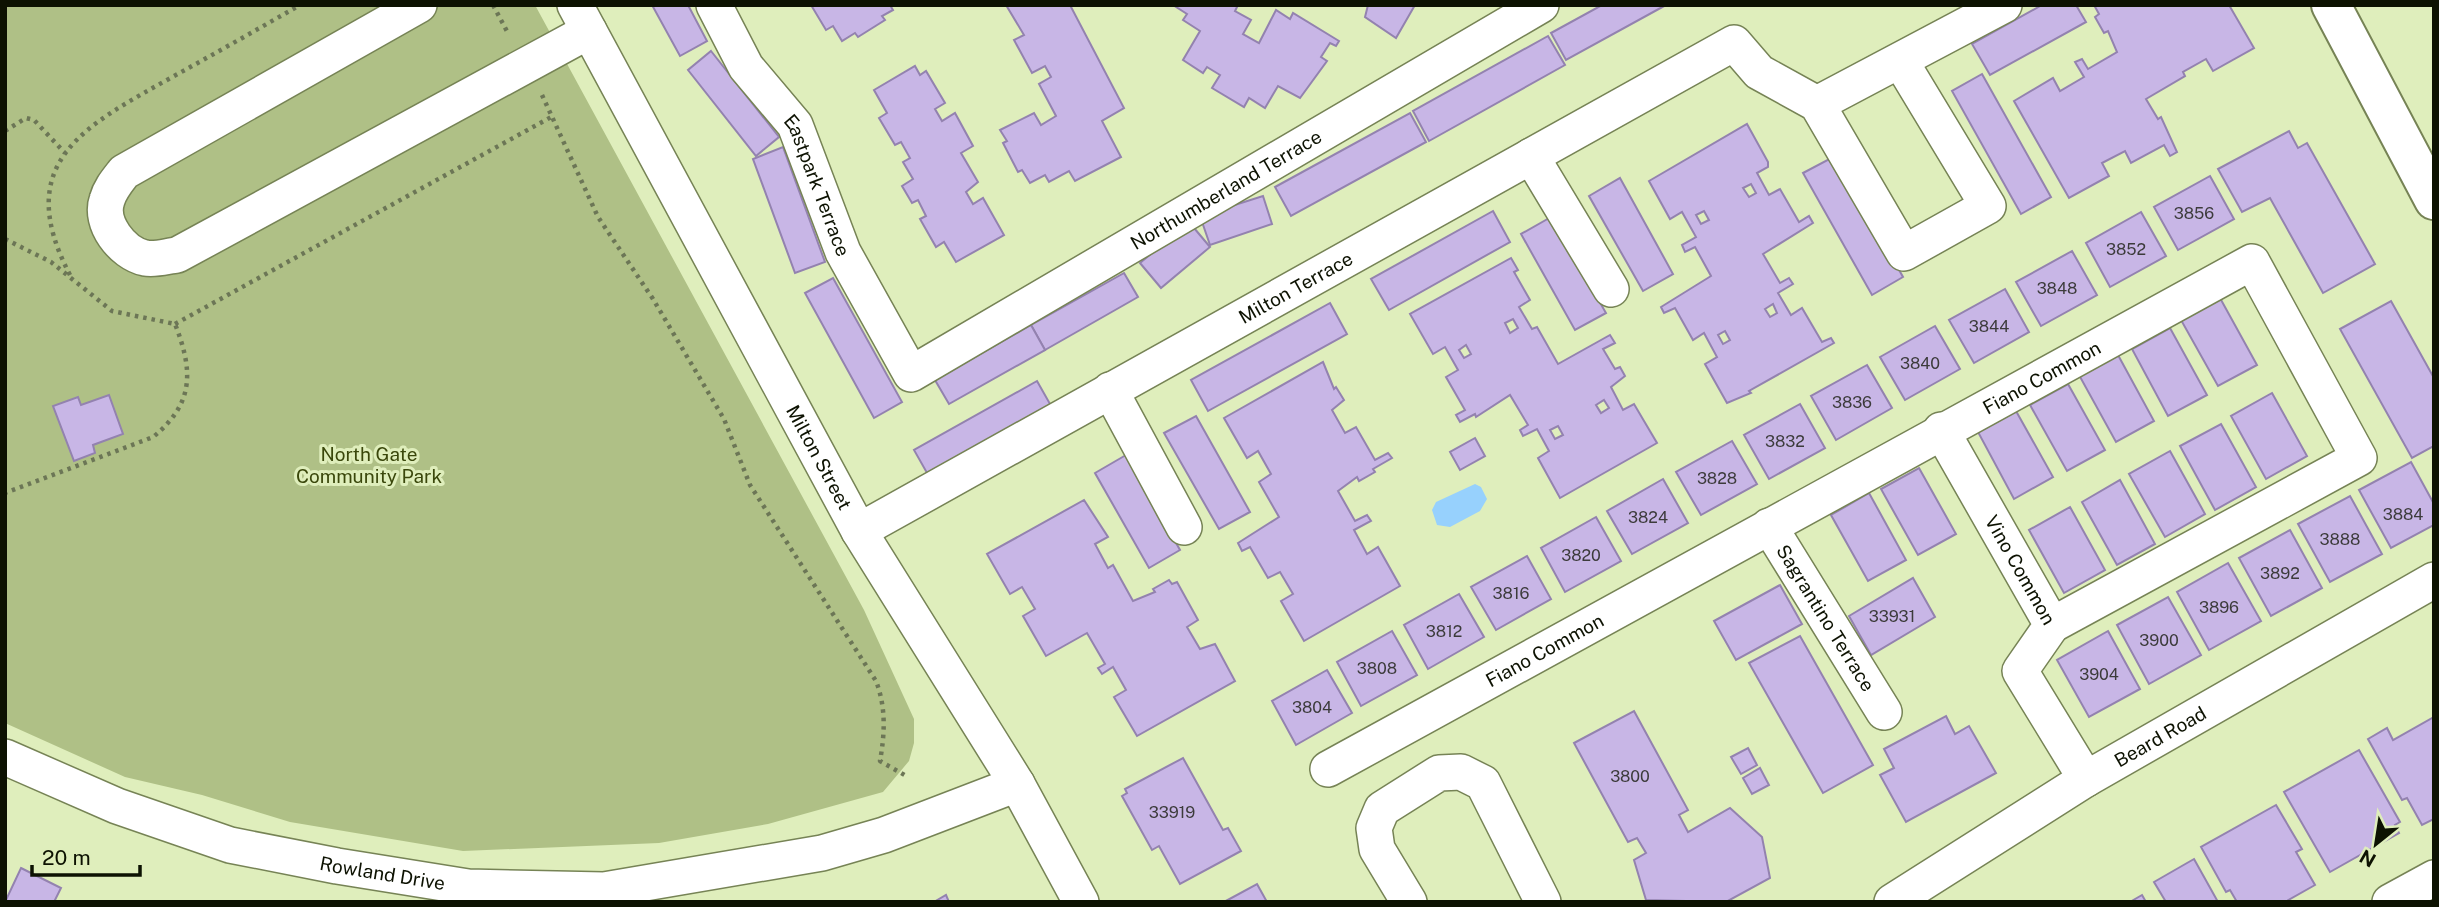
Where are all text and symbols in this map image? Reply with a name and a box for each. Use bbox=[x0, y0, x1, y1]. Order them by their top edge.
street label: Eastpark Terrace bbox=[780, 110, 855, 259]
street label: Northumberland Terrace bbox=[1126, 125, 1325, 254]
house number: 3856 bbox=[2174, 204, 2214, 223]
house number: 3852 bbox=[2106, 240, 2146, 259]
street label: Milton Terrace bbox=[1235, 247, 1356, 328]
house number: 3848 bbox=[2037, 279, 2077, 298]
house number: 3844 bbox=[1969, 317, 2009, 336]
street label: Fiano Common bbox=[1979, 336, 2104, 419]
house number: 3840 bbox=[1900, 354, 1940, 373]
house number: 3836 bbox=[1832, 393, 1872, 412]
street label: Milton Street bbox=[782, 401, 856, 513]
house number: 3832 bbox=[1765, 432, 1805, 451]
park label: North Gate Community Park bbox=[296, 443, 442, 487]
house number: 3828 bbox=[1697, 469, 1737, 488]
house number: 3884 bbox=[2383, 505, 2423, 524]
house number: 3824 bbox=[1628, 508, 1668, 527]
street label: Vino Common bbox=[1981, 511, 2060, 628]
house number: 3888 bbox=[2320, 530, 2360, 549]
street label: Sagrantino Terrace bbox=[1772, 540, 1879, 695]
house number: 3820 bbox=[1561, 546, 1601, 565]
house number: 3892 bbox=[2260, 564, 2300, 583]
house number: 3816 bbox=[1493, 584, 1529, 603]
house number: 3896 bbox=[2199, 598, 2239, 617]
house number: 33931 bbox=[1869, 607, 1915, 626]
street label: Fiano Common bbox=[1482, 609, 1607, 691]
house number: 3812 bbox=[1426, 622, 1462, 641]
house number: 3900 bbox=[2139, 631, 2179, 650]
house number: 3808 bbox=[1357, 659, 1397, 678]
house number: 3904 bbox=[2079, 665, 2119, 684]
house number: 3804 bbox=[1292, 698, 1332, 717]
street label: Beard Road bbox=[2110, 702, 2210, 772]
house number: 3800 bbox=[1610, 767, 1650, 786]
house number: 33919 bbox=[1149, 803, 1195, 822]
north arrow bbox=[2341, 809, 2411, 879]
scale bar bbox=[32, 834, 140, 878]
text: 20 m bbox=[42, 845, 91, 870]
text: N bbox=[2356, 845, 2379, 872]
street label: Rowland Drive bbox=[318, 852, 447, 894]

